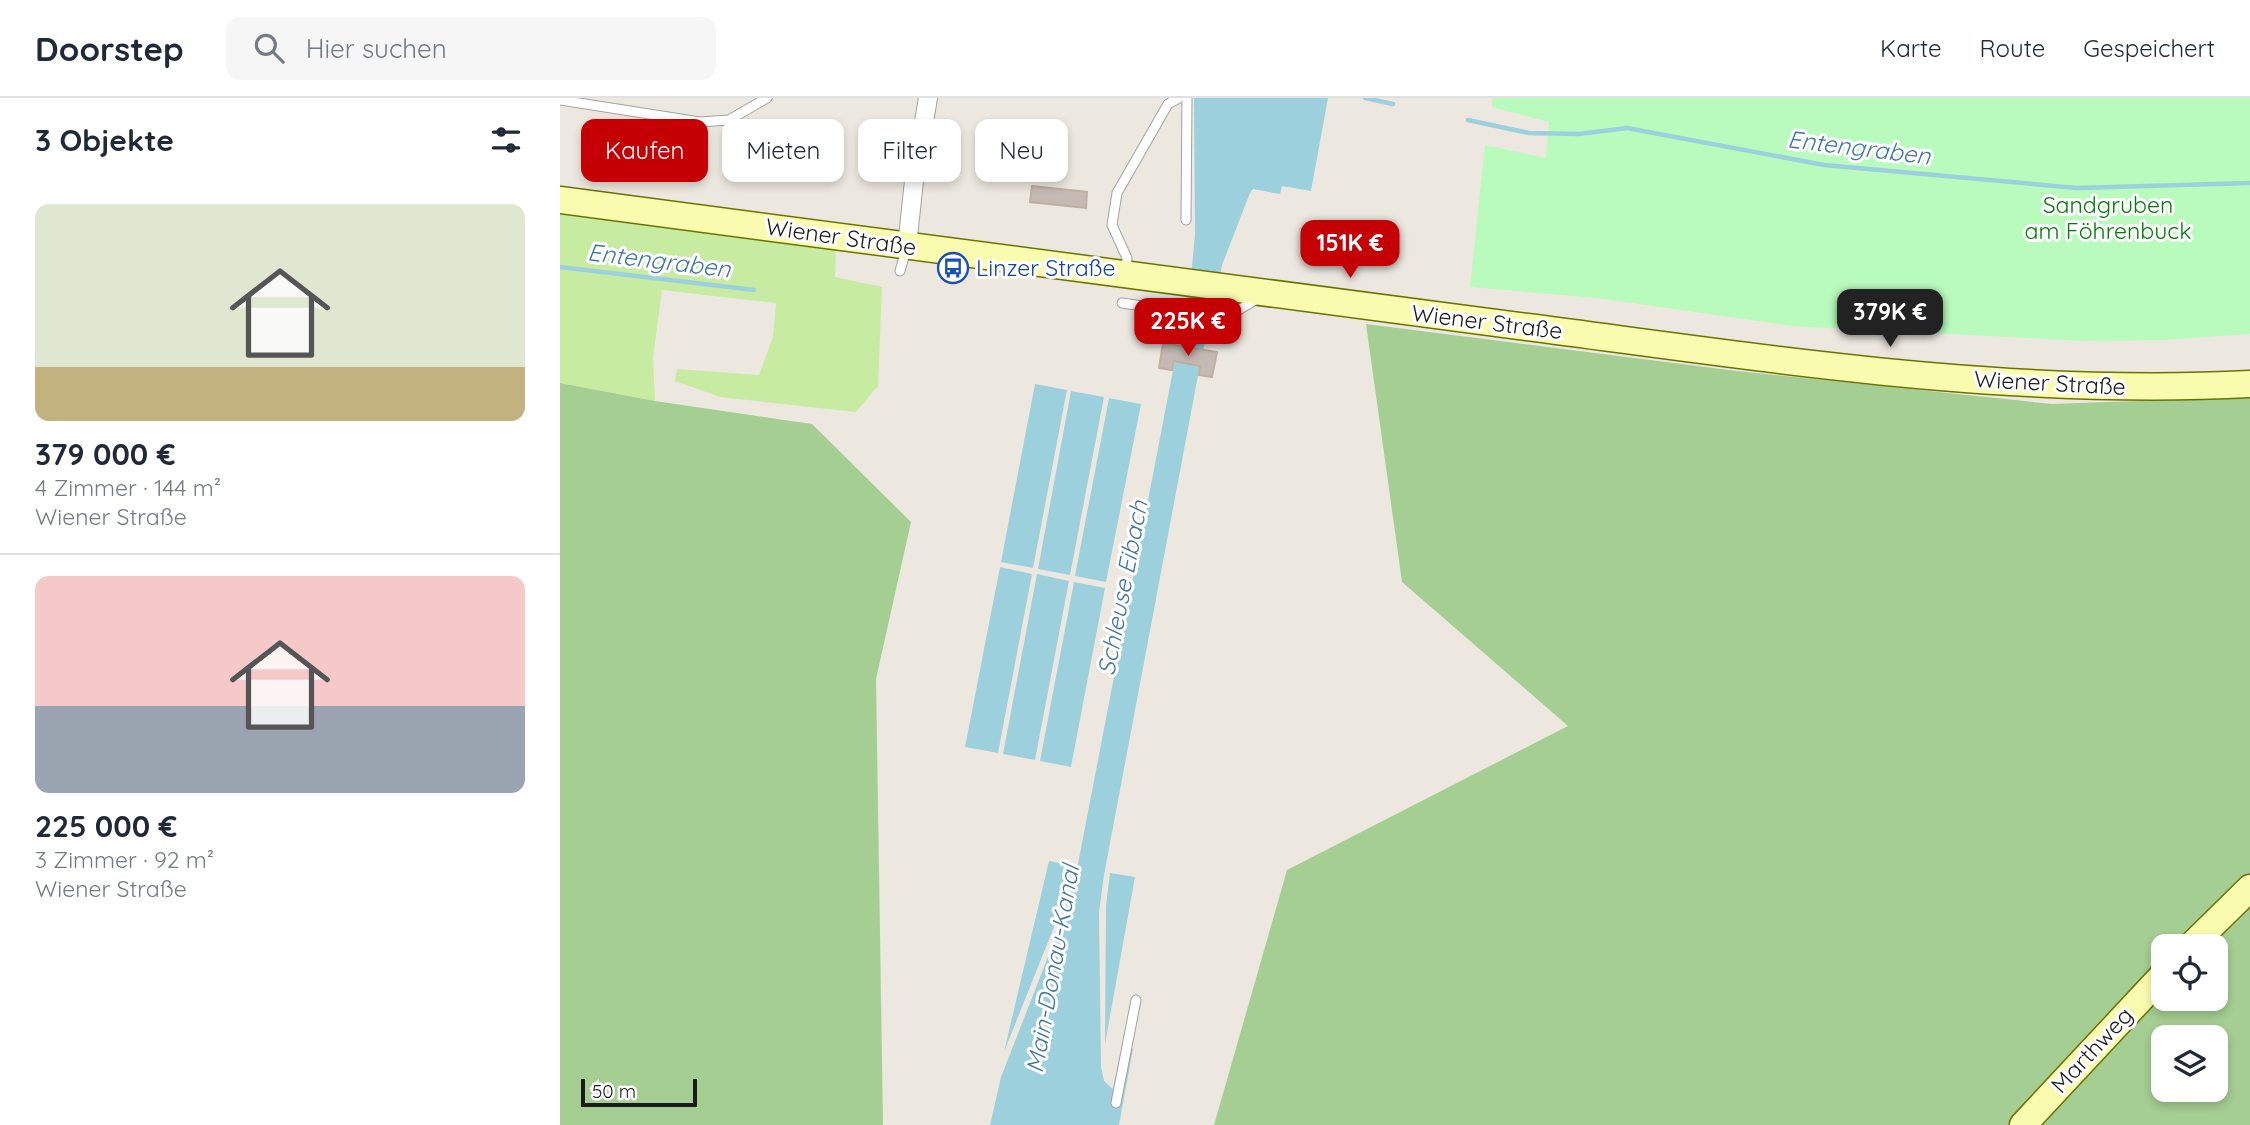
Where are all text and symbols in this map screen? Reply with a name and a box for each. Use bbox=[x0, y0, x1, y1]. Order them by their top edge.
search box bbox=[226, 17, 716, 80]
text: Doorstep bbox=[35, 28, 184, 69]
icon: search bbox=[250, 29, 288, 67]
text: Hier suchen bbox=[306, 32, 447, 65]
text: Karte bbox=[1880, 33, 1942, 63]
text: Route bbox=[1980, 33, 2045, 63]
text: Gespeichert bbox=[2083, 33, 2215, 63]
chip: Kaufen bbox=[581, 119, 708, 182]
chip: Mieten bbox=[722, 119, 844, 182]
chip: Filter bbox=[858, 119, 961, 182]
chip: Neu bbox=[975, 119, 1068, 182]
text: 3 Objekte bbox=[35, 121, 174, 159]
icon: filters bbox=[487, 121, 525, 159]
water label: Entengraben bbox=[1786, 123, 1933, 171]
park label: Sandgruben am Föhrenbuck bbox=[2024, 190, 2192, 245]
street label: Wiener Straße bbox=[764, 212, 918, 261]
pin: 151K € bbox=[1293, 220, 1407, 280]
text: 151K € bbox=[1316, 228, 1384, 257]
water label: Entengraben bbox=[586, 236, 733, 284]
icon: home bbox=[217, 250, 343, 376]
bus stop icon: Linzer Straße bbox=[936, 251, 970, 285]
place label: Linzer Straße bbox=[976, 253, 1116, 282]
pin: 379K € bbox=[1833, 289, 1947, 349]
text: 379K € bbox=[1853, 297, 1927, 326]
street label: Wiener Straße bbox=[1410, 298, 1564, 345]
pin: 225K € bbox=[1131, 299, 1245, 358]
text: 225K € bbox=[1150, 306, 1226, 335]
street label: Wiener Straße bbox=[1974, 364, 2127, 401]
text: 379 000 € bbox=[35, 435, 176, 473]
text: 4 Zimmer · 144 m² bbox=[35, 473, 221, 502]
water label: Schleuse Eibach bbox=[1090, 498, 1154, 678]
text: Wiener Straße bbox=[35, 502, 187, 531]
icon: home bbox=[217, 622, 343, 748]
text: 225 000 € bbox=[35, 807, 177, 845]
text: 3 Zimmer · 92 m² bbox=[35, 845, 214, 874]
water label: Main-Donau-Kanal bbox=[1019, 860, 1086, 1075]
text: Wiener Straße bbox=[35, 874, 187, 903]
map controls bbox=[2151, 934, 2228, 1102]
button: locate bbox=[2151, 934, 2228, 1011]
street label: Marthweg bbox=[2044, 1001, 2139, 1099]
button: layers bbox=[2151, 1025, 2228, 1102]
scale bar bbox=[581, 1076, 696, 1108]
text: 50 m bbox=[592, 1079, 636, 1103]

